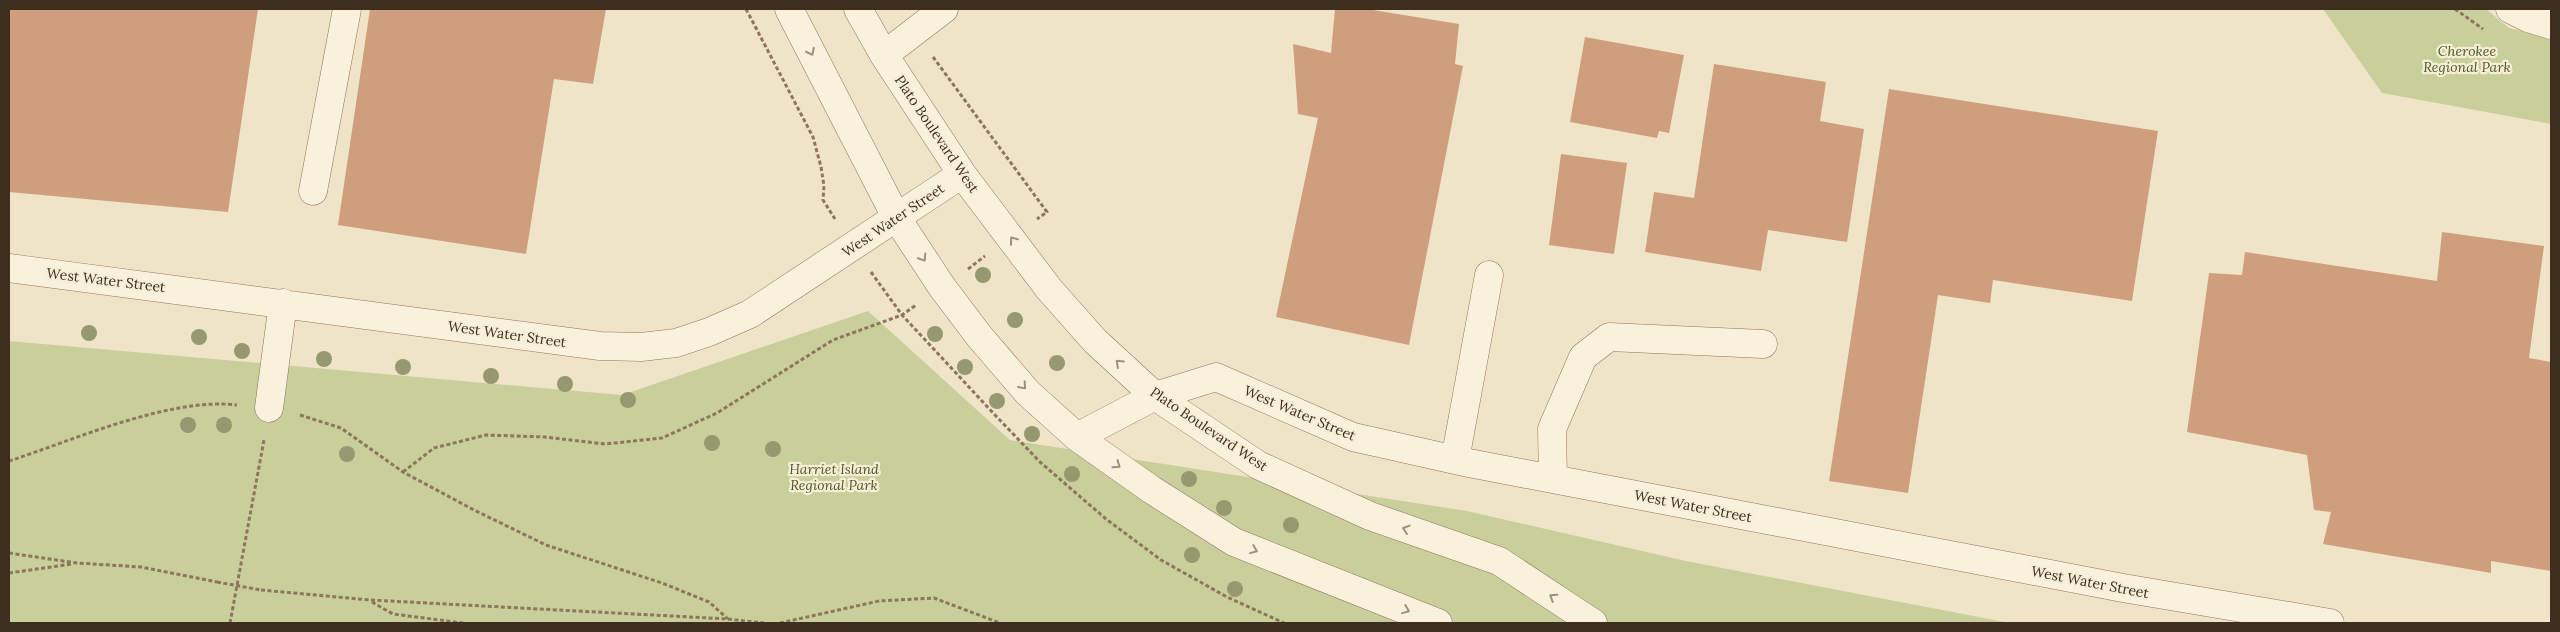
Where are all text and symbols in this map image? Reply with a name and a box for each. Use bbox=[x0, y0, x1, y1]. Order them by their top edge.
park label: Cherokee Regional Park bbox=[2423, 42, 2511, 76]
one-way arrow bbox=[805, 47, 815, 56]
street label: Plato Boulevard West bbox=[891, 72, 983, 197]
street label: West Water Street bbox=[838, 179, 948, 261]
one-way arrow bbox=[1010, 237, 1018, 246]
one-way arrow bbox=[917, 252, 926, 262]
street label: West Water Street bbox=[46, 264, 167, 296]
street label: West Water Street bbox=[447, 317, 568, 351]
one-way arrow bbox=[1115, 360, 1124, 369]
one-way arrow bbox=[1017, 380, 1026, 389]
street label: West Water Street bbox=[1241, 381, 1359, 445]
street label: Plato Boulevard West bbox=[1147, 383, 1272, 475]
one-way arrow bbox=[1111, 459, 1120, 468]
park label: Harriet Island Regional Park bbox=[789, 460, 879, 494]
street label: West Water Street bbox=[1633, 486, 1754, 526]
one-way arrow bbox=[1402, 525, 1411, 535]
one-way arrow bbox=[1250, 544, 1258, 554]
street label: West Water Street bbox=[2030, 562, 2151, 602]
one-way arrow bbox=[1549, 593, 1558, 603]
one-way arrow bbox=[1401, 604, 1409, 614]

